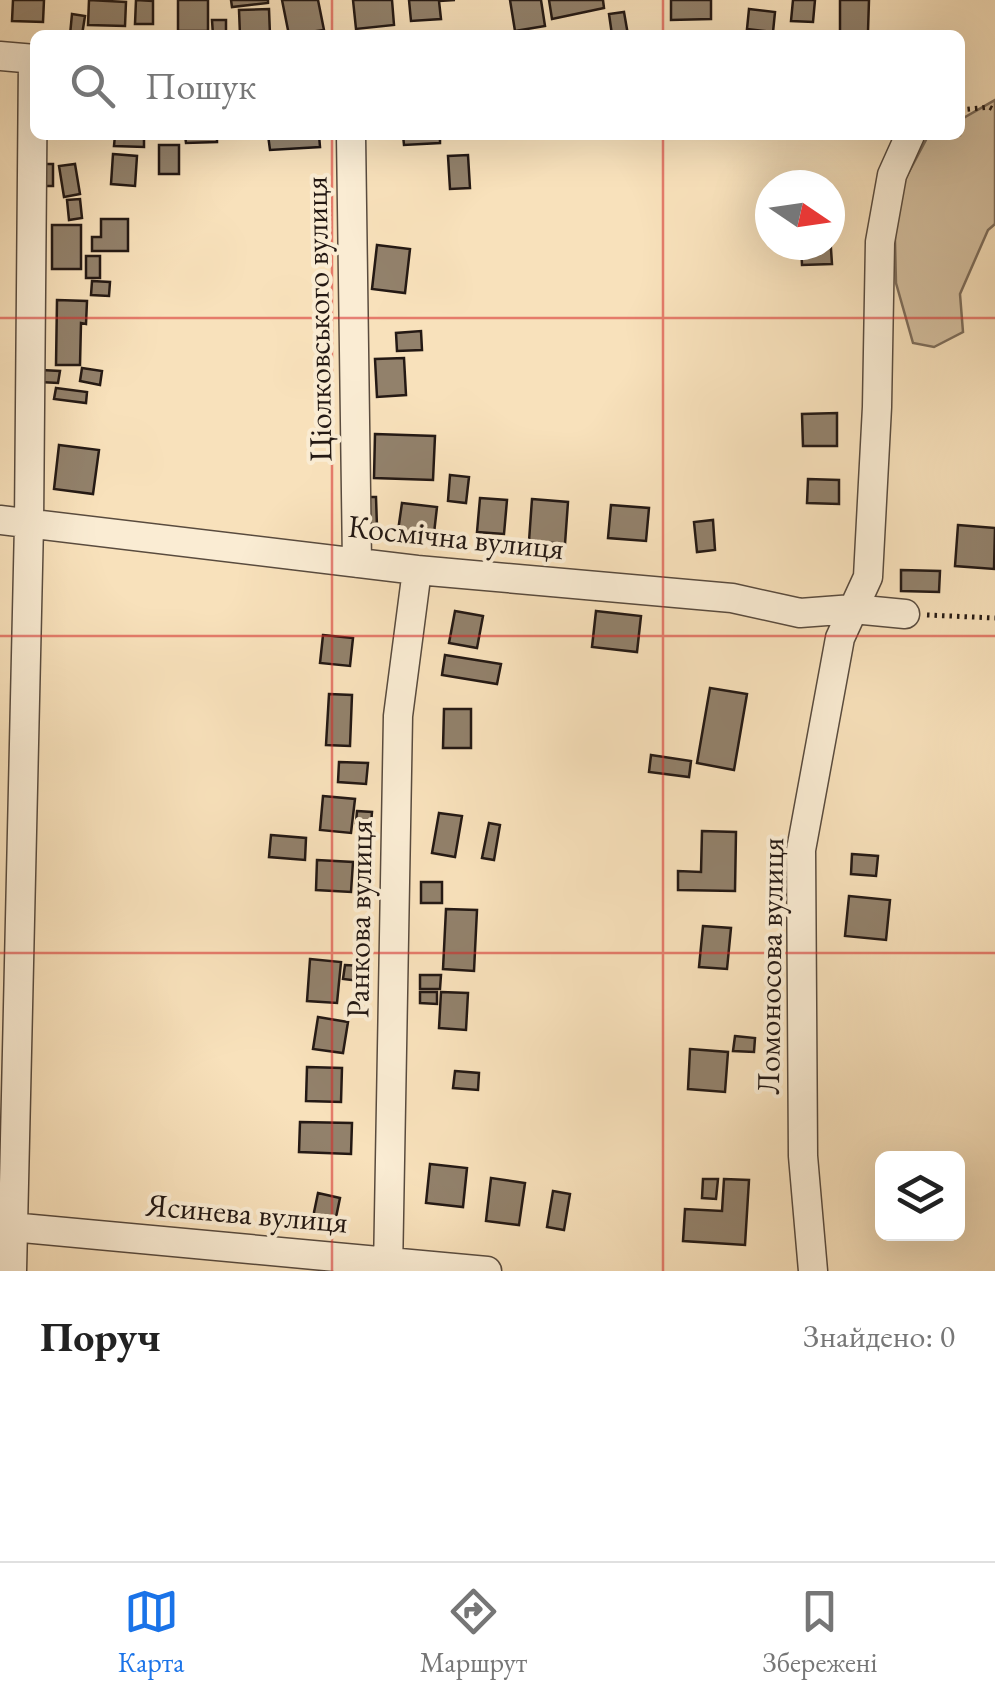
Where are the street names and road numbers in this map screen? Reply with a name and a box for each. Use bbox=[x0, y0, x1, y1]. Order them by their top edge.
street label: Ціолковського вулиця bbox=[295, 176, 341, 462]
street label: Космічна вулиця bbox=[346, 505, 566, 569]
street label: Ранкова вулиця bbox=[336, 820, 382, 1018]
street label: Ломоносова вулиця bbox=[747, 837, 793, 1095]
street label: Ясинева вулиця bbox=[143, 1183, 350, 1243]

